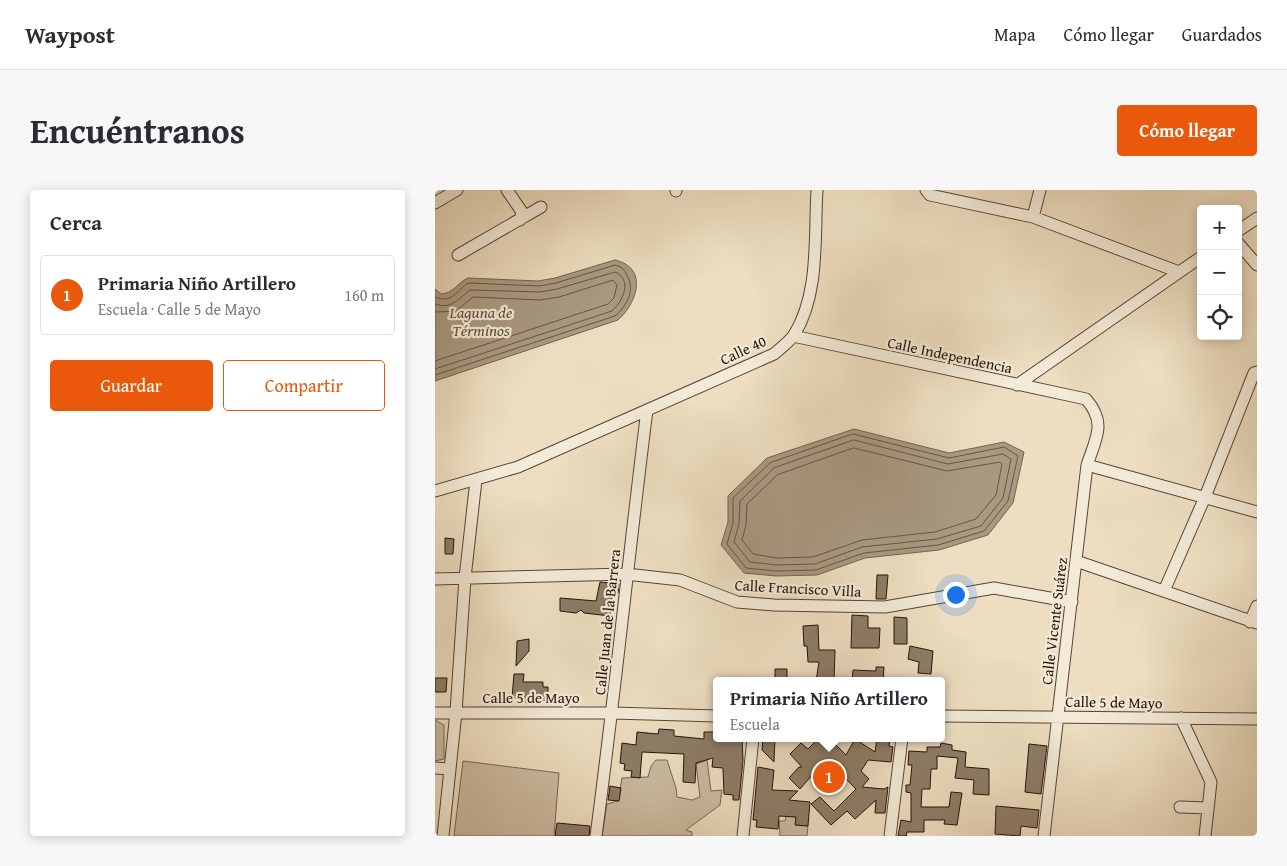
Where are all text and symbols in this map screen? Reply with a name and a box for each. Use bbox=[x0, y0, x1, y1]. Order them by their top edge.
text: Waypost bbox=[25, 17, 115, 52]
text: Mapa bbox=[994, 21, 1036, 48]
text: Cómo llegar bbox=[1064, 21, 1154, 48]
text: Guardados bbox=[1182, 21, 1262, 48]
text: Encuéntranos bbox=[30, 105, 245, 156]
button: Cómo llegar bbox=[1117, 105, 1257, 156]
map controls bbox=[1197, 205, 1242, 340]
button: + bbox=[1197, 205, 1242, 250]
text: Cerca bbox=[50, 207, 102, 238]
button: − bbox=[1197, 250, 1242, 295]
text: Primaria Niño Artillero bbox=[98, 269, 296, 297]
text: 1 bbox=[63, 283, 71, 307]
text: 160 m bbox=[344, 283, 384, 307]
button: locate bbox=[1197, 295, 1242, 340]
text: Escuela · Calle 5 de Mayo bbox=[98, 297, 261, 321]
water label: Laguna de Términos bbox=[449, 300, 513, 342]
street label: Calle 40 bbox=[717, 330, 769, 370]
street label: Calle Independencia bbox=[886, 332, 1014, 378]
button: Guardar bbox=[50, 360, 213, 411]
button: Compartir bbox=[223, 360, 385, 411]
street label: Calle Juan de la Barrera bbox=[589, 548, 625, 696]
street label: Calle Vicente Suárez bbox=[1036, 556, 1072, 686]
street label: Calle Francisco Villa bbox=[734, 574, 862, 602]
your location bbox=[943, 582, 969, 608]
popup bbox=[713, 677, 945, 742]
text: Primaria Niño Artillero bbox=[730, 684, 928, 712]
street label: Calle 5 de Mayo bbox=[482, 687, 580, 708]
street label: Calle 5 de Mayo bbox=[1065, 691, 1163, 713]
text: Escuela bbox=[730, 712, 780, 736]
pin: 1 bbox=[813, 758, 845, 796]

